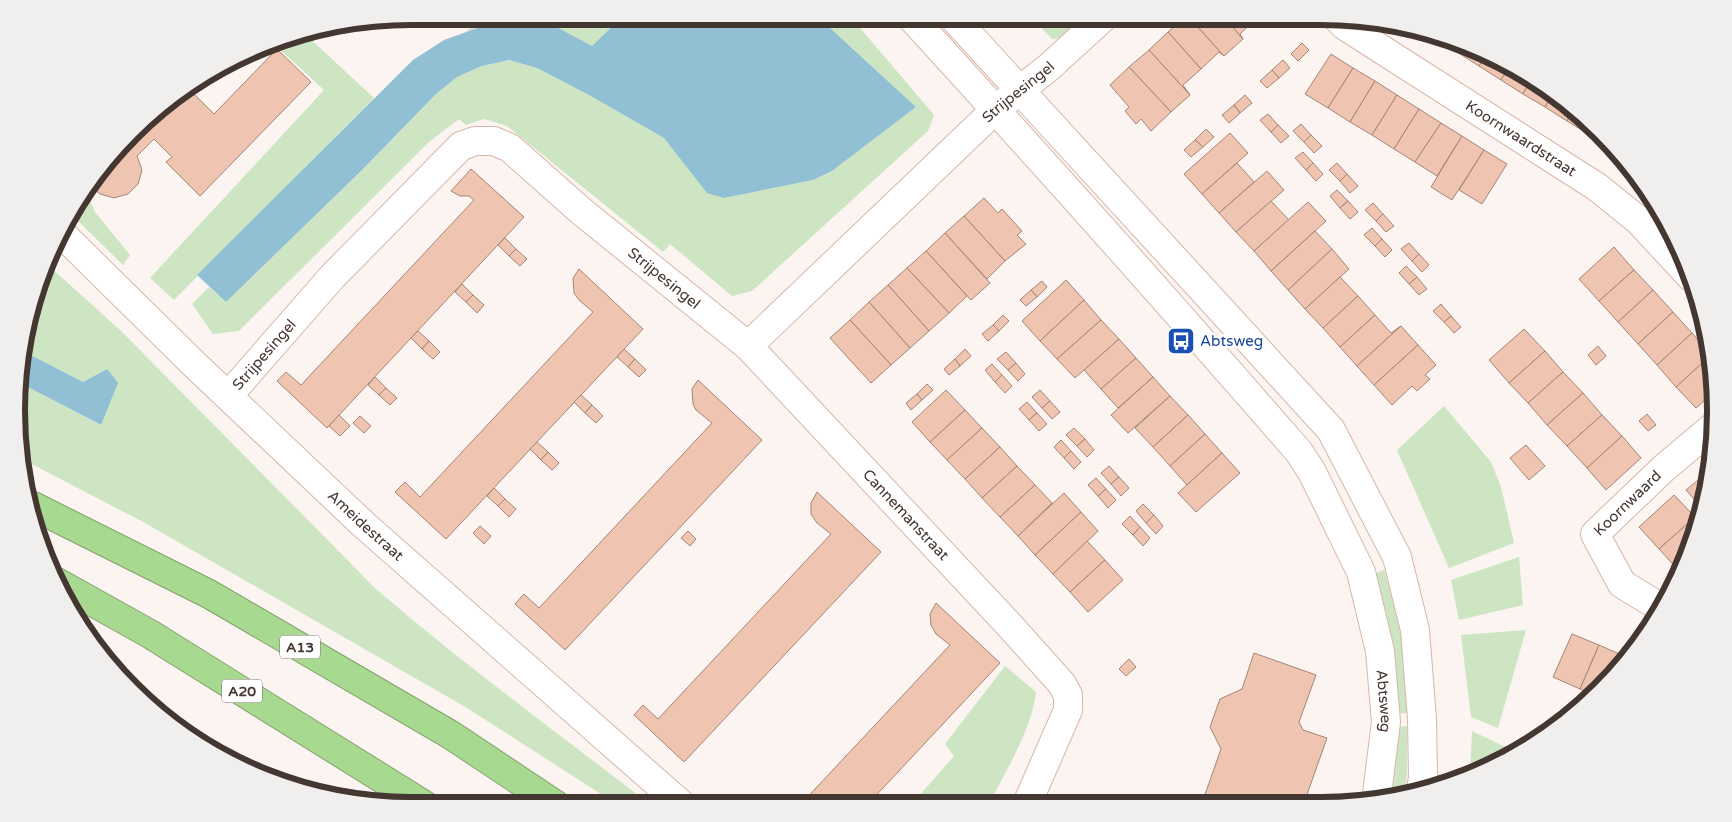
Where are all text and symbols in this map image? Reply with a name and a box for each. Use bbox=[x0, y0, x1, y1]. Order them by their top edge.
street label: Strijpesingel bbox=[978, 58, 1058, 126]
street label: Koornwaardstraat bbox=[1462, 96, 1580, 180]
street label: Strijpesingel bbox=[624, 244, 704, 313]
street label: Strijpesingel bbox=[229, 316, 300, 394]
bus stop icon: Abtsweg bbox=[1166, 326, 1196, 356]
place label: Abtsweg bbox=[1200, 332, 1263, 350]
street label: Cannemanstraat bbox=[859, 465, 953, 564]
street label: Koornwaard bbox=[1590, 467, 1665, 540]
street label: Ameidestraat bbox=[324, 486, 407, 565]
road number: A13 bbox=[280, 636, 320, 659]
street label: Abtsweg bbox=[1373, 669, 1395, 734]
road number: A20 bbox=[222, 679, 262, 702]

